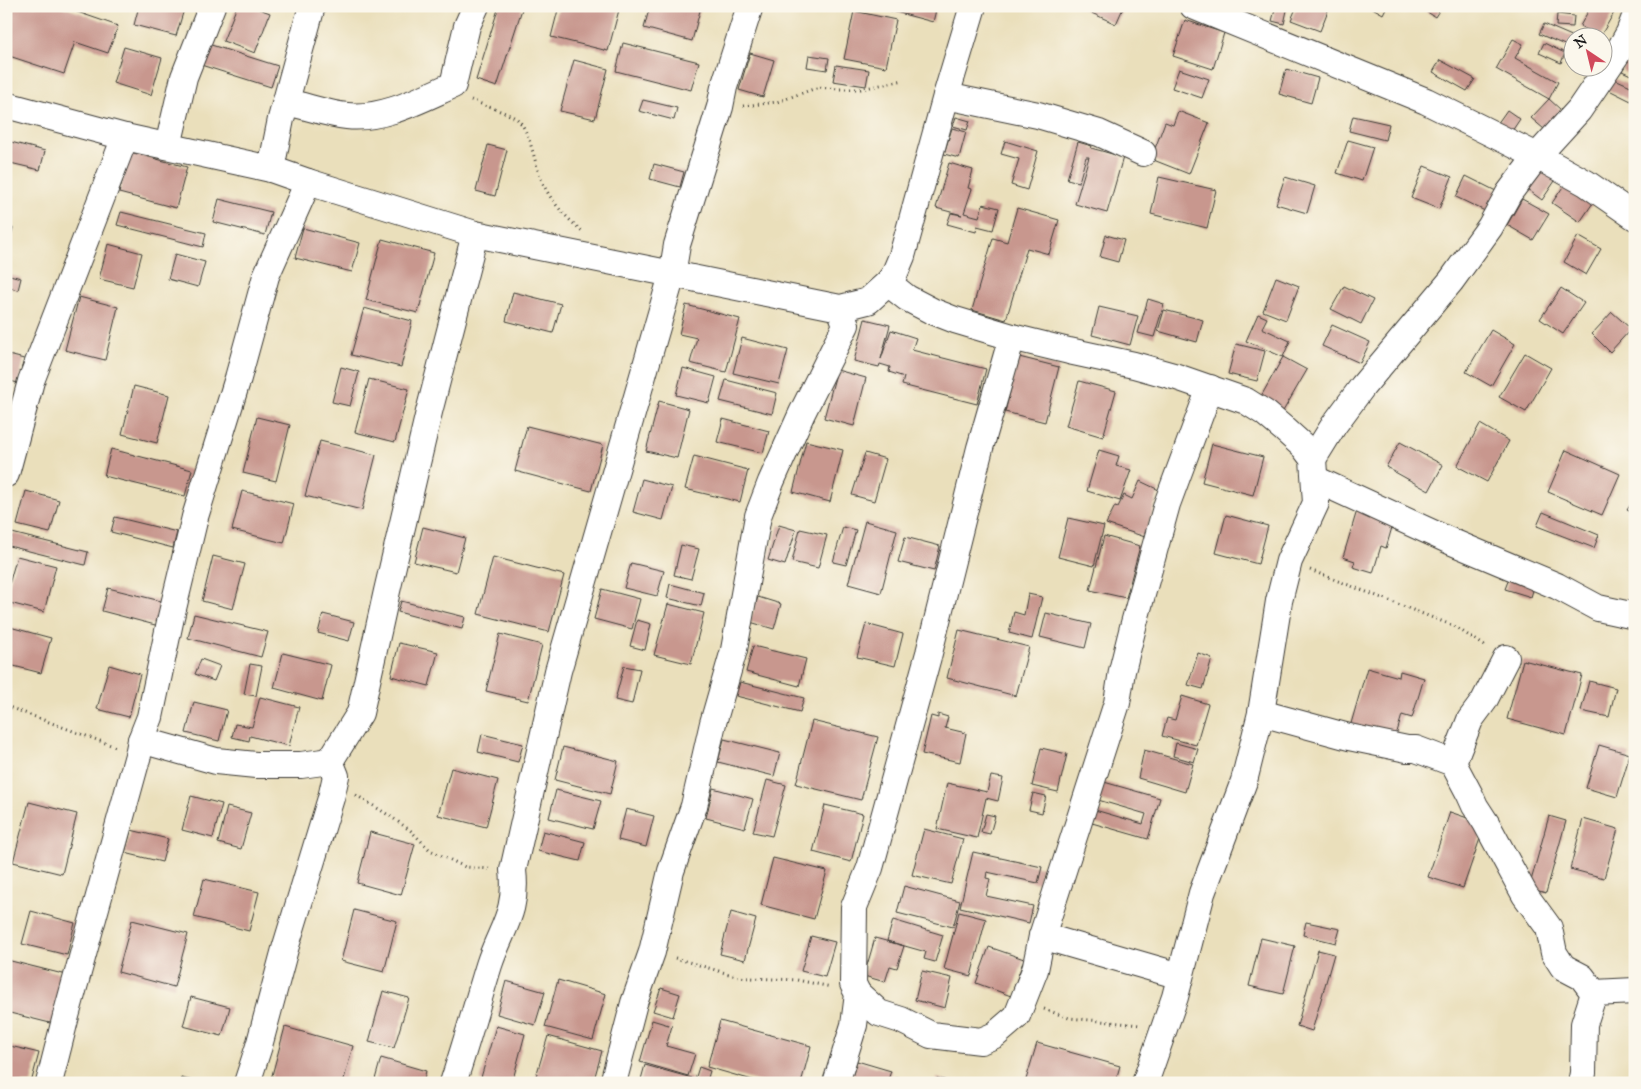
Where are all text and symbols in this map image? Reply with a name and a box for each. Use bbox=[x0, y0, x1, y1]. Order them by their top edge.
north arrow bbox=[1564, 28, 1614, 78]
text: N bbox=[1571, 31, 1591, 52]

